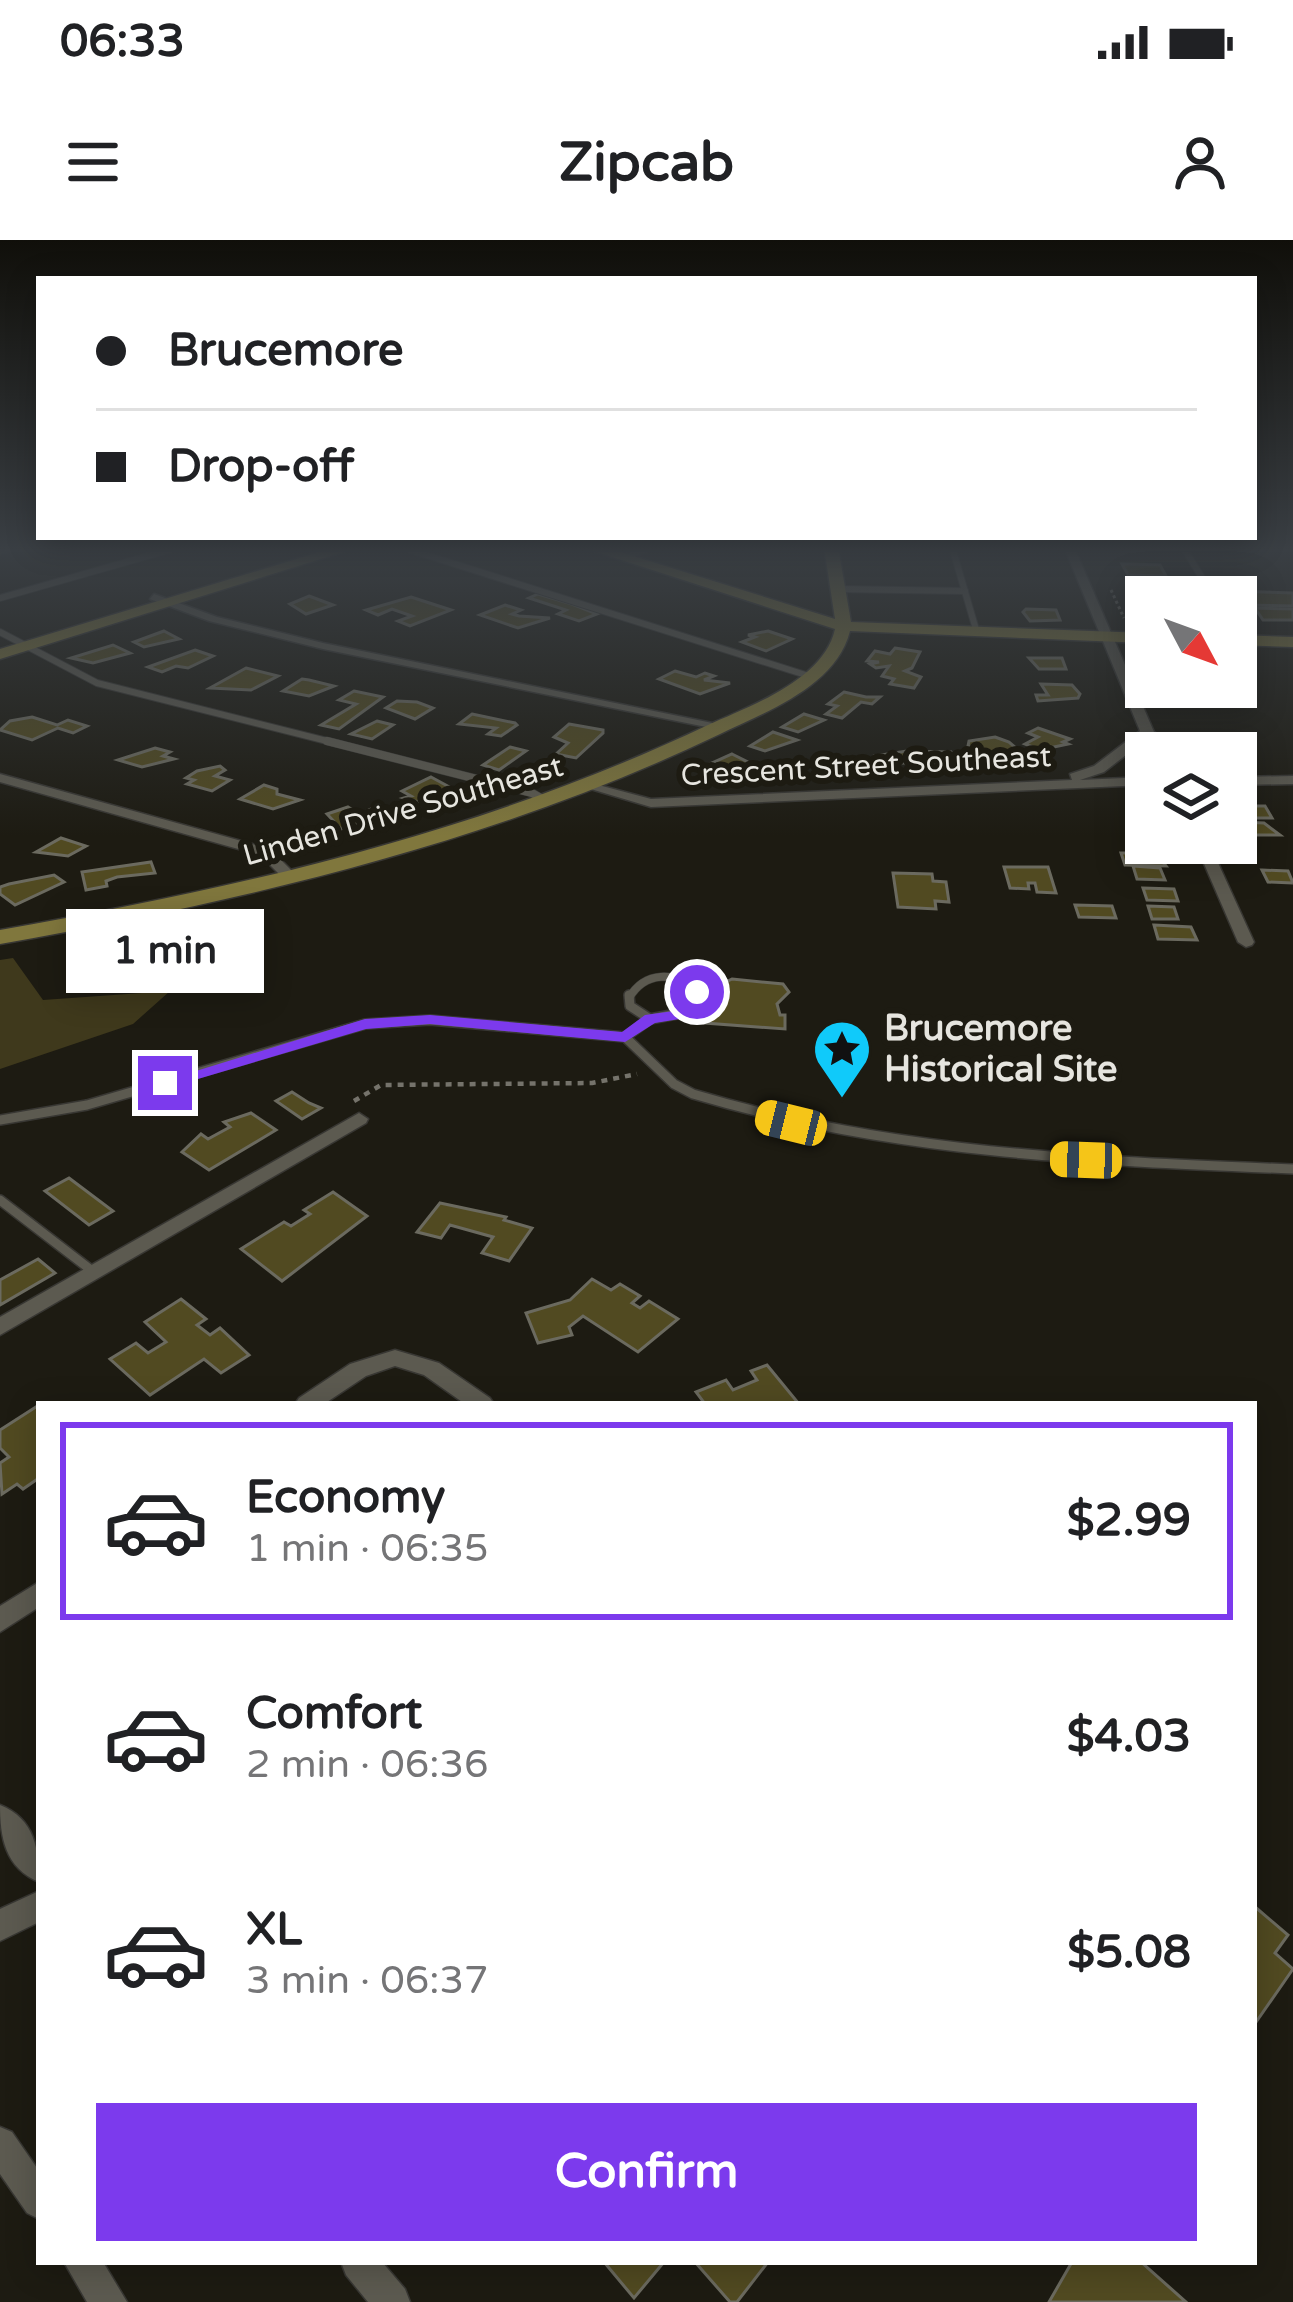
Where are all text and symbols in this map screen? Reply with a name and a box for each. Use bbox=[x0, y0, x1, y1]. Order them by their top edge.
text: 06:33 bbox=[60, 15, 185, 69]
icon: menu bbox=[60, 129, 126, 195]
icon: person bbox=[1167, 129, 1233, 195]
text: Zipcab bbox=[559, 130, 734, 195]
text: Brucemore bbox=[168, 324, 404, 378]
text: Drop-off bbox=[168, 440, 354, 494]
north arrow bbox=[1125, 576, 1257, 708]
map controls bbox=[1125, 576, 1257, 864]
button: layers bbox=[1125, 732, 1257, 864]
street label: Crescent Street Southeast bbox=[680, 738, 1052, 794]
street label: Linden Drive Southeast bbox=[239, 748, 567, 874]
callout: 1 min bbox=[66, 909, 264, 993]
text: 1 min bbox=[113, 927, 217, 974]
route start bbox=[670, 965, 724, 1019]
place label: Brucemore Historical Site bbox=[884, 1007, 1118, 1091]
place icon: Brucemore Historical Site bbox=[811, 1018, 873, 1100]
route end bbox=[138, 1056, 192, 1110]
car bbox=[752, 1097, 830, 1149]
car bbox=[1049, 1141, 1123, 1179]
icon: car bbox=[102, 1467, 210, 1575]
text: Economy bbox=[246, 1471, 445, 1525]
text: $2.99 bbox=[1067, 1494, 1191, 1548]
text: 1 min · 06:35 bbox=[246, 1525, 488, 1572]
icon: car bbox=[102, 1683, 210, 1791]
text: Comfort bbox=[246, 1687, 422, 1741]
text: $4.03 bbox=[1067, 1710, 1191, 1764]
text: 2 min · 06:36 bbox=[246, 1741, 488, 1788]
icon: car bbox=[102, 1899, 210, 2007]
text: XL bbox=[246, 1903, 302, 1957]
text: $5.08 bbox=[1067, 1926, 1191, 1980]
text: 3 min · 06:37 bbox=[246, 1957, 488, 2004]
button: Confirm bbox=[96, 2103, 1197, 2241]

